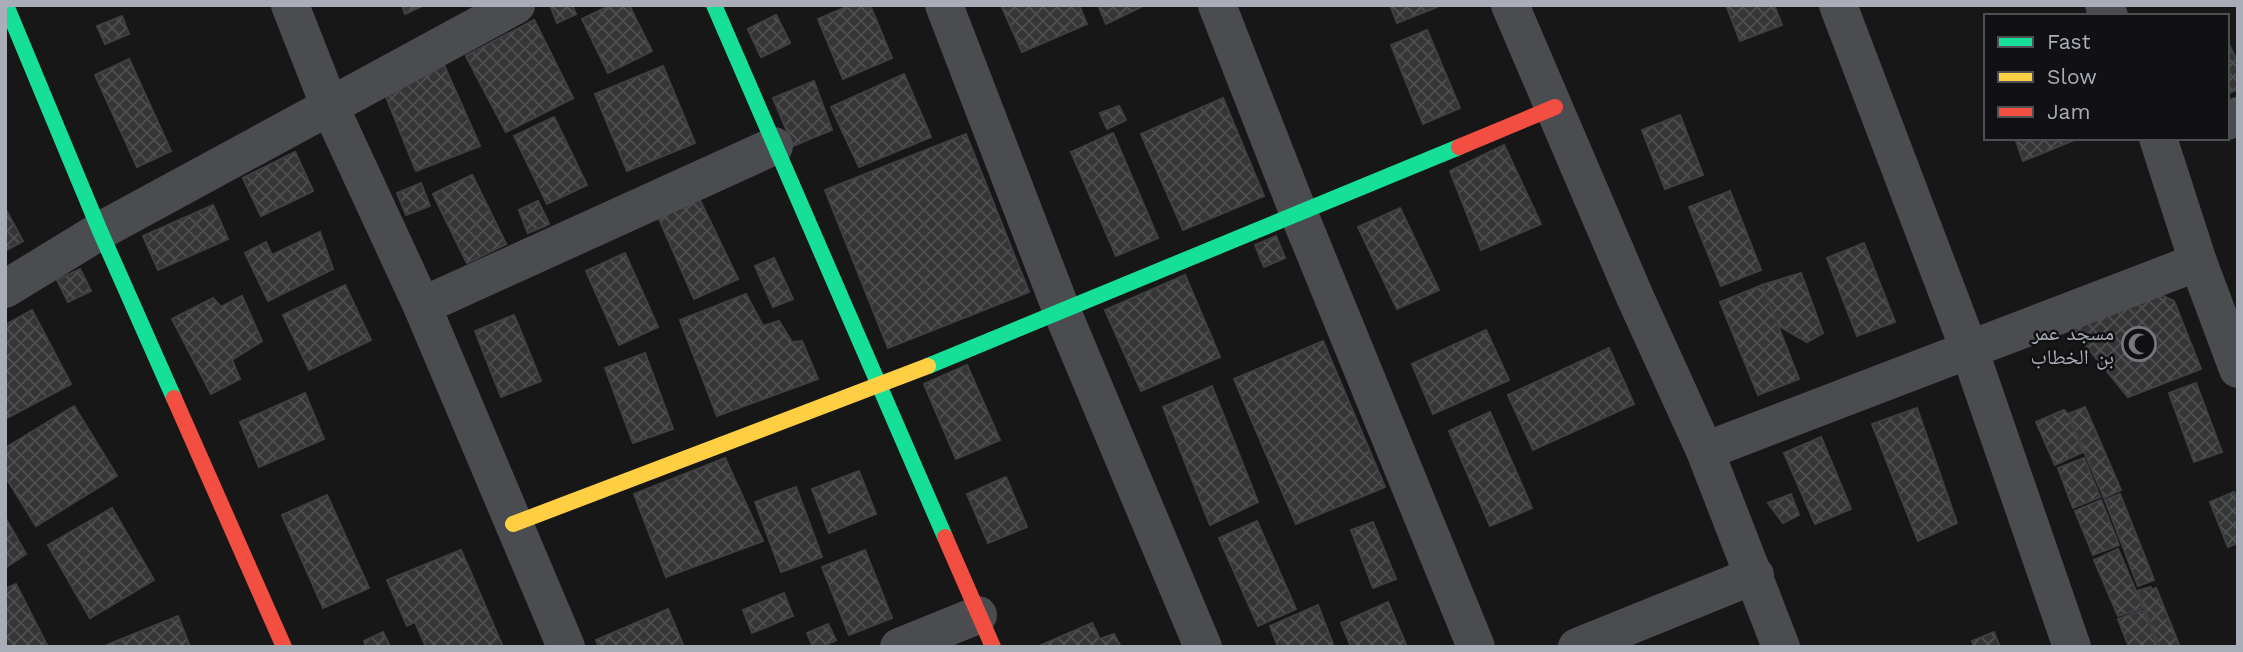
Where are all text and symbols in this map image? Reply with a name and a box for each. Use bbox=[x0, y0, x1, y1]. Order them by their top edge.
legend bbox=[1984, 14, 2229, 140]
text: Fast bbox=[2047, 29, 2091, 54]
text: Slow bbox=[2047, 64, 2097, 89]
text: Jam bbox=[2047, 99, 2090, 124]
place label: مسجد عمر بن الخطاب bbox=[2031, 320, 2114, 370]
mosque icon: مسجد عمر بن الخطاب bbox=[2120, 325, 2158, 363]

